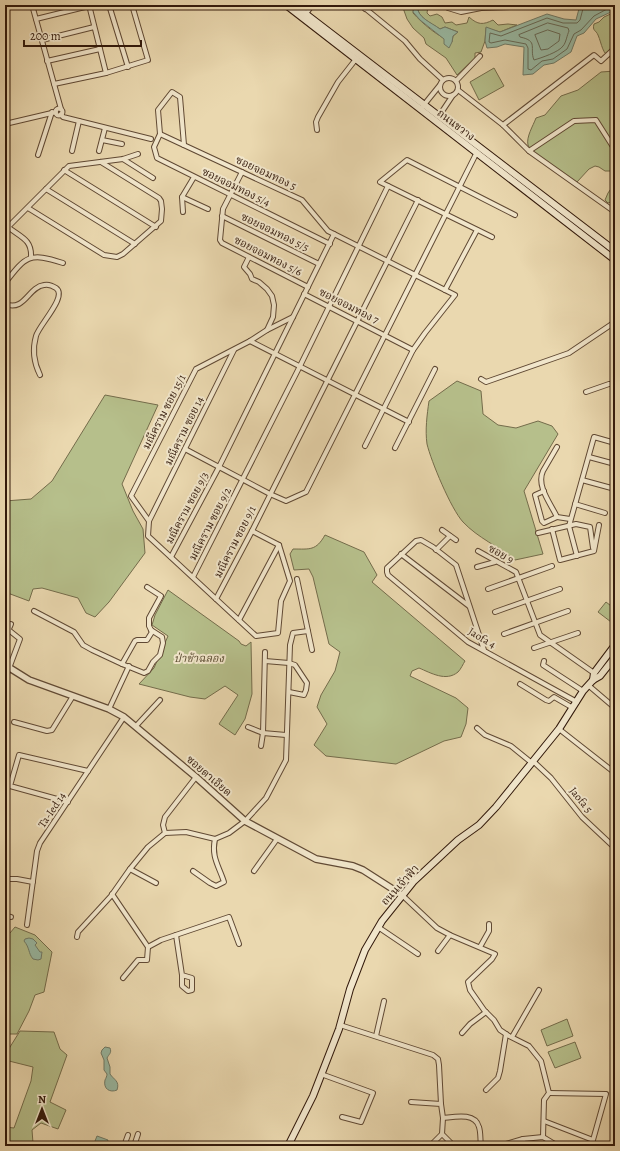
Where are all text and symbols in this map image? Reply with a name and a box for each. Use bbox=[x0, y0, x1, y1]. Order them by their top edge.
scale bar bbox=[24, 22, 141, 48]
text: 200 m bbox=[30, 28, 61, 44]
street label: ถนนขวาง bbox=[434, 106, 478, 144]
street label: ซอยจอมทอง 5 bbox=[233, 152, 299, 194]
street label: ซอยจอมทอง 5/4 bbox=[199, 164, 273, 210]
street label: ซอยจอมทอง 5/5 bbox=[239, 209, 312, 255]
street label: ซอยจอมทอง 5/6 bbox=[232, 232, 304, 280]
street label: ซอยจอมทอง 7 bbox=[316, 284, 382, 328]
street label: มณีคราม ซอย 15/1 bbox=[139, 372, 189, 452]
street label: มณีคราม ซอย 14 bbox=[161, 394, 207, 468]
street label: มณีคราม ซอย 9/3 bbox=[162, 469, 212, 547]
street label: มณีคราม ซอย 9/2 bbox=[185, 485, 235, 563]
street label: มณีคราม ซอย 9/1 bbox=[210, 503, 260, 580]
street label: ซอย 9 bbox=[486, 541, 516, 567]
street label: Jaofa 4 bbox=[465, 624, 499, 652]
park label: ป่าช้าฉลอง bbox=[174, 651, 224, 666]
street label: ซอยตาเอียด bbox=[183, 752, 235, 800]
street label: Jaofa 5 bbox=[566, 784, 596, 816]
street label: Ta-Ied 14 bbox=[35, 789, 69, 831]
street label: ถนนเจ้าฟ้า bbox=[378, 861, 422, 909]
north arrow bbox=[22, 1089, 62, 1129]
text: N bbox=[38, 1092, 46, 1107]

